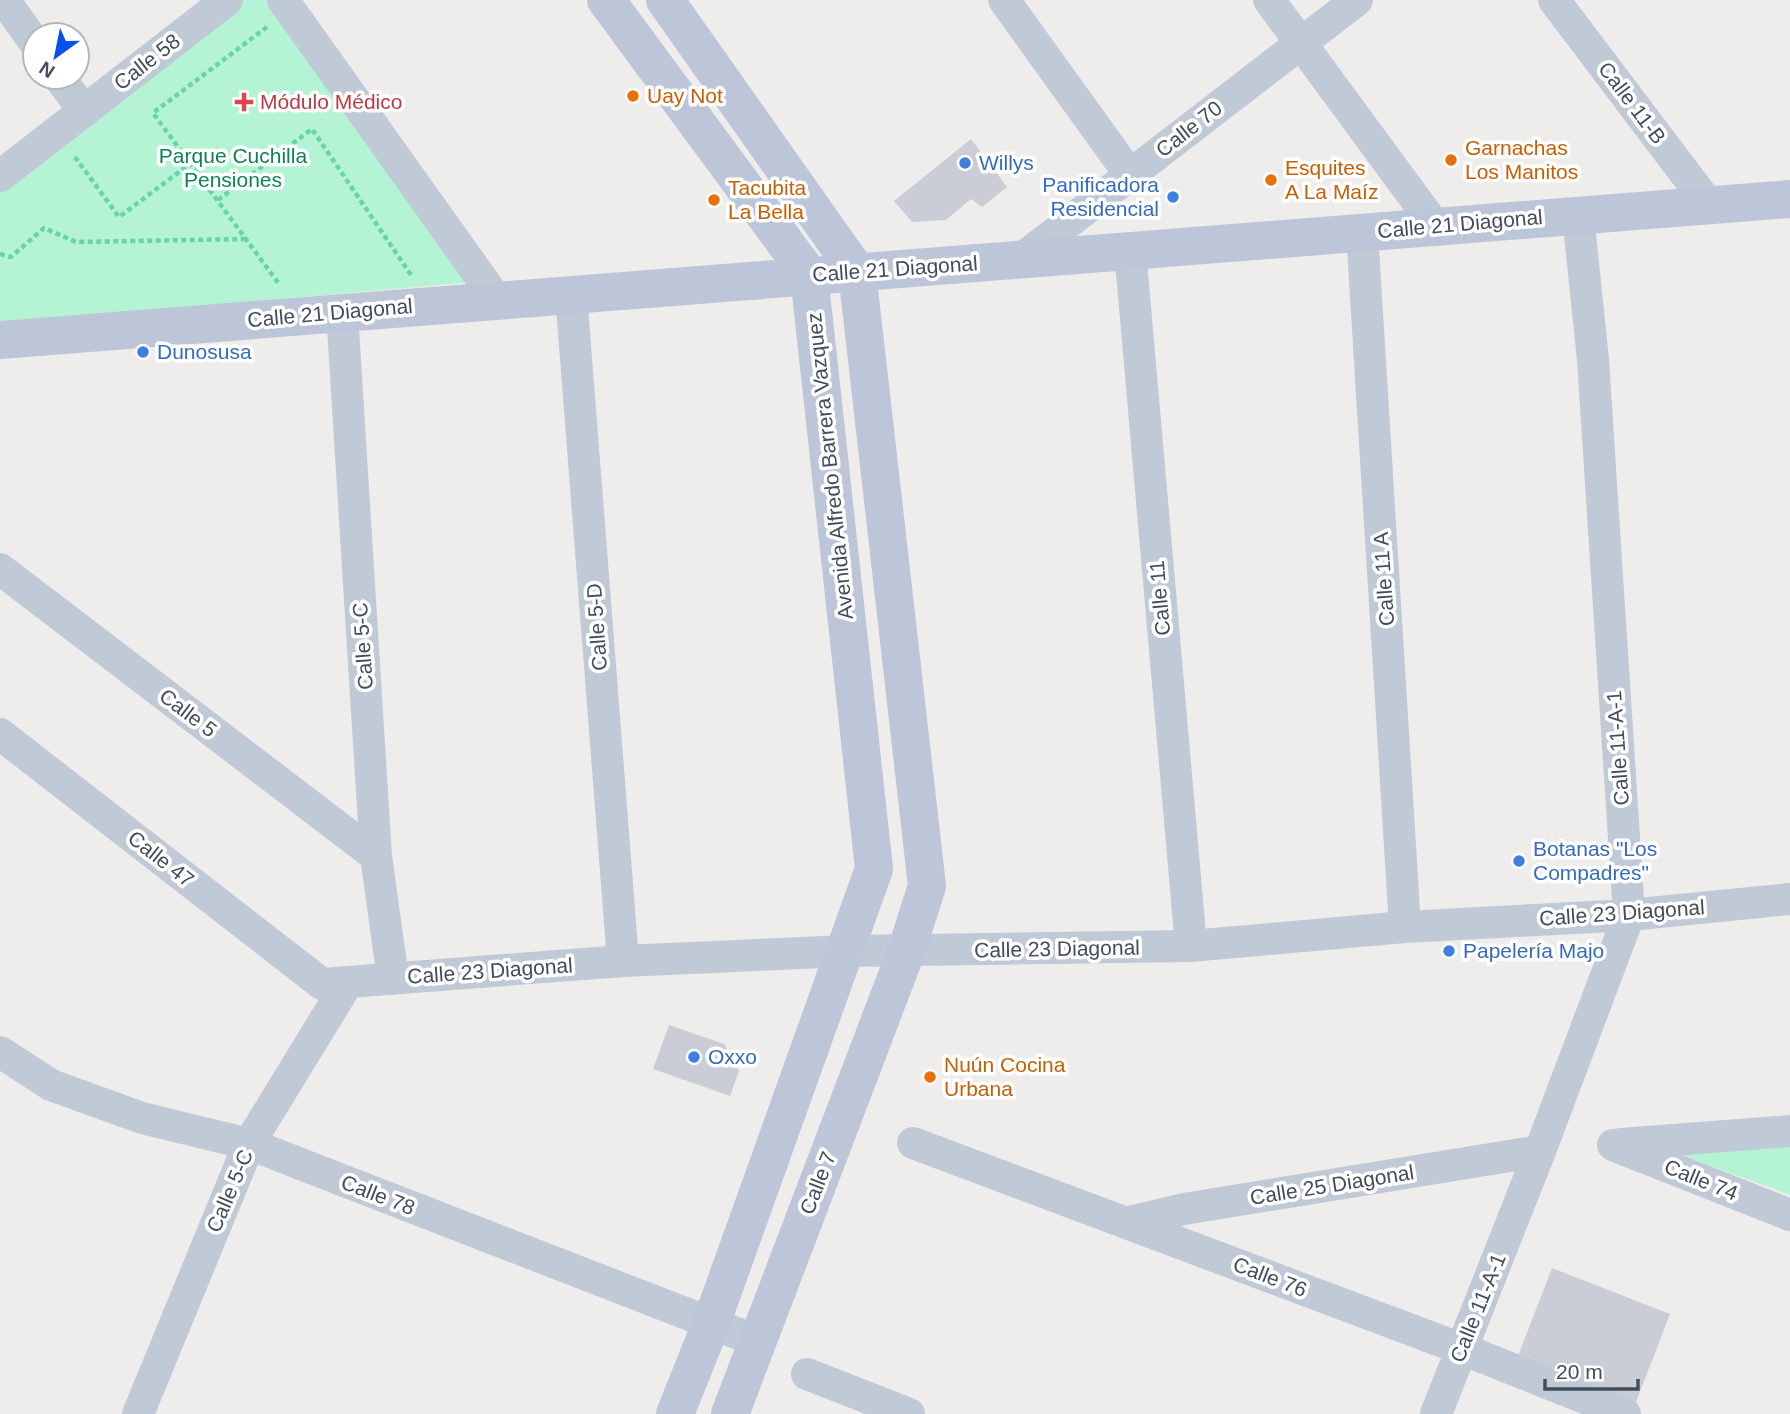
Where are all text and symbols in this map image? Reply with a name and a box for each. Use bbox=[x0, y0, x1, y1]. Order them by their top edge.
north arrow bbox=[21, 21, 91, 91]
street label: Calle 58 bbox=[109, 29, 184, 94]
text: N bbox=[36, 57, 58, 82]
street label: Calle 11-B bbox=[1594, 57, 1671, 148]
place label: Uay Not bbox=[647, 84, 723, 107]
marker: Uay Not bbox=[625, 88, 641, 104]
place label: Módulo Médico bbox=[260, 90, 402, 113]
marker: Módulo Médico bbox=[234, 92, 254, 112]
street label: Calle 70 bbox=[1151, 96, 1226, 161]
place label: Garnachas Los Manitos bbox=[1465, 136, 1578, 183]
park label: Parque Cuchilla Pensiones bbox=[159, 144, 307, 191]
place label: Willys bbox=[979, 151, 1034, 174]
marker: Garnachas Los Manitos bbox=[1443, 152, 1459, 168]
marker: Willys bbox=[957, 155, 973, 171]
place label: Esquites A La Maíz bbox=[1285, 156, 1378, 203]
marker: Esquites A La Maíz bbox=[1263, 172, 1279, 188]
place label: Panificadora Residencial bbox=[1042, 173, 1159, 220]
place label: Tacubita La Bella bbox=[728, 176, 807, 223]
marker: Panificadora Residencial bbox=[1165, 189, 1181, 205]
marker: Tacubita La Bella bbox=[706, 192, 722, 208]
street label: Calle 21 Diagonal bbox=[1376, 205, 1544, 242]
street label: Calle 21 Diagonal bbox=[811, 251, 978, 286]
street label: Calle 21 Diagonal bbox=[246, 294, 414, 331]
street label: Avenida Alfredo Barrera Vazquez bbox=[802, 311, 857, 621]
place label: Dunosusa bbox=[157, 340, 252, 363]
marker: Dunosusa bbox=[135, 344, 151, 360]
street label: Calle 11 A bbox=[1369, 531, 1398, 627]
street label: Calle 11 bbox=[1145, 559, 1174, 637]
street label: Calle 5-D bbox=[582, 583, 611, 671]
street label: Calle 5-C bbox=[348, 602, 377, 690]
street label: Calle 5 bbox=[155, 684, 221, 741]
street label: Calle 11-A-1 bbox=[1602, 690, 1633, 806]
street label: Calle 47 bbox=[124, 826, 199, 891]
place label: Botanas "Los Compadres" bbox=[1533, 837, 1657, 884]
marker: Botanas "Los Compadres" bbox=[1511, 853, 1527, 869]
street label: Calle 23 Diagonal bbox=[1538, 895, 1705, 930]
street label: Calle 23 Diagonal bbox=[974, 936, 1140, 961]
place label: Papelería Majo bbox=[1463, 939, 1604, 962]
marker: Papelería Majo bbox=[1441, 943, 1457, 959]
street label: Calle 23 Diagonal bbox=[406, 953, 573, 988]
place label: Oxxo bbox=[708, 1045, 757, 1068]
marker: Oxxo bbox=[686, 1049, 702, 1065]
place label: Nuún Cocina Urbana bbox=[944, 1053, 1066, 1100]
marker: Nuún Cocina Urbana bbox=[922, 1069, 938, 1085]
street label: Calle 5-C bbox=[202, 1146, 257, 1236]
street label: Calle 7 bbox=[795, 1148, 840, 1217]
street label: Calle 74 bbox=[1661, 1154, 1742, 1205]
street label: Calle 25 Diagonal bbox=[1248, 1160, 1416, 1209]
street label: Calle 78 bbox=[338, 1170, 418, 1219]
street label: Calle 11-A-1 bbox=[1445, 1250, 1510, 1366]
street label: Calle 76 bbox=[1230, 1252, 1310, 1301]
scale bar bbox=[1545, 1348, 1638, 1392]
text: 20 m bbox=[1556, 1360, 1603, 1383]

